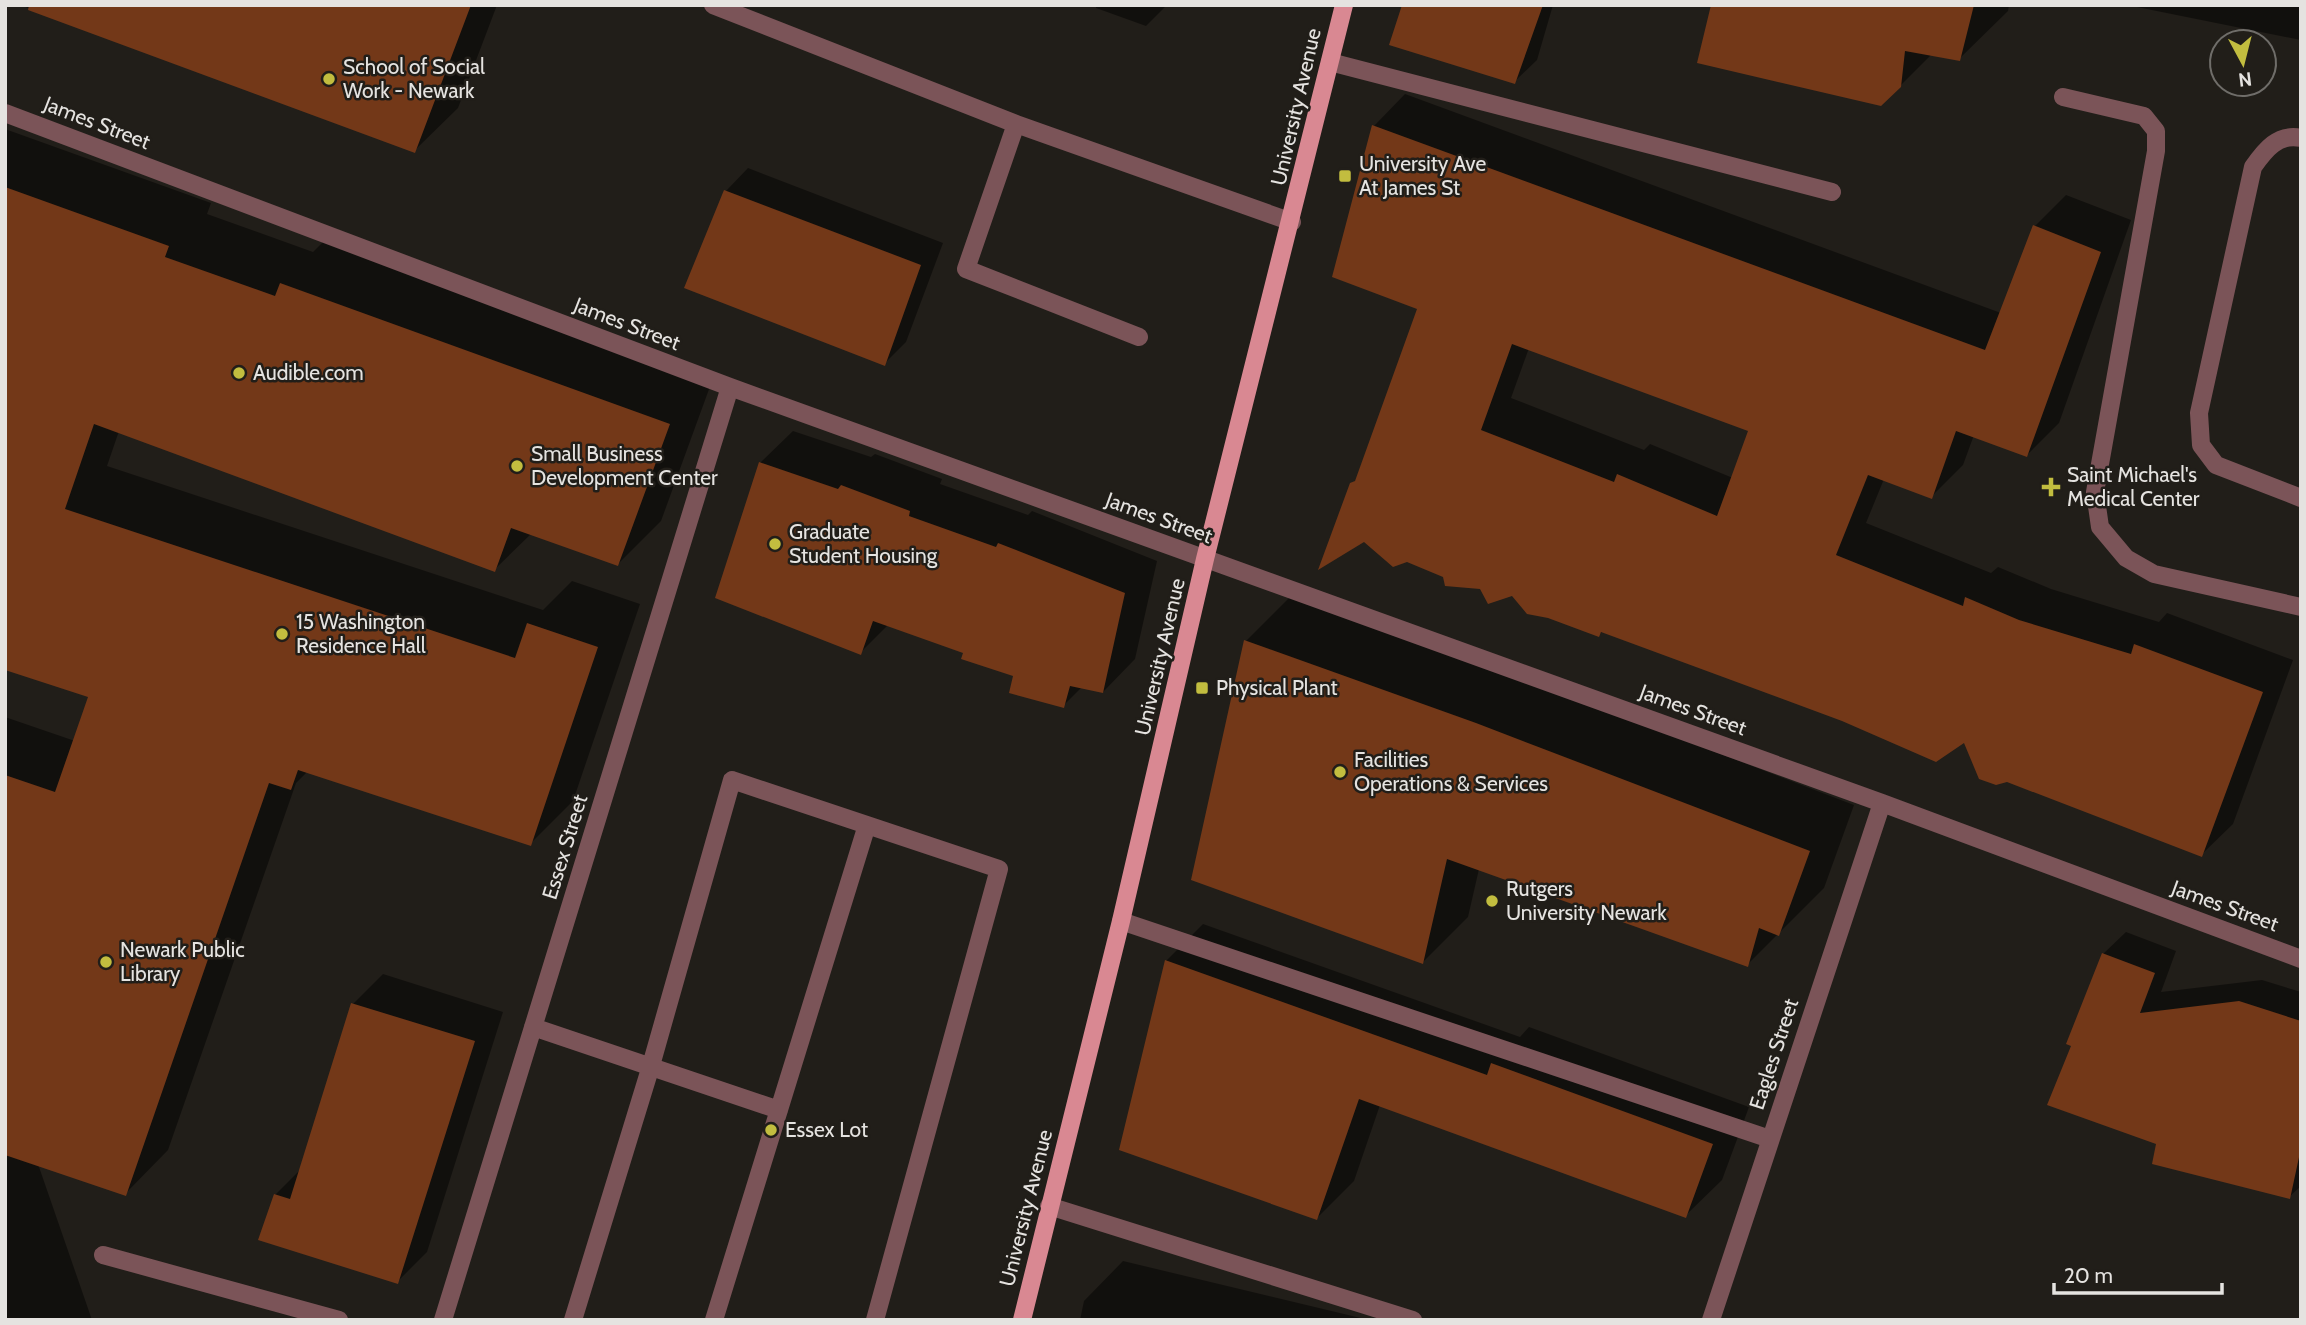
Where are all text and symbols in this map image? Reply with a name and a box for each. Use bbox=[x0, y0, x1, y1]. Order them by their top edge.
street label: University Avenue bbox=[1265, 26, 1326, 188]
north arrow bbox=[2208, 28, 2278, 98]
place label: School of Social Work - Newark bbox=[343, 54, 485, 103]
text: N bbox=[2237, 67, 2253, 92]
marker: School of Social Work - Newark bbox=[321, 71, 337, 87]
street label: James Street bbox=[40, 90, 154, 154]
place label: University Ave At James St bbox=[1359, 151, 1486, 200]
marker: University Ave At James St bbox=[1337, 168, 1353, 184]
street label: James Street bbox=[570, 291, 684, 355]
place label: Audible.com bbox=[253, 360, 364, 385]
marker: Audible.com bbox=[231, 365, 247, 381]
place label: Small Business Development Center bbox=[531, 441, 718, 490]
marker: Small Business Development Center bbox=[509, 458, 525, 474]
place label: Saint Michael's Medical Center bbox=[2067, 462, 2200, 511]
marker: Saint Michael's Medical Center bbox=[2041, 477, 2061, 497]
street label: James Street bbox=[1101, 486, 1216, 548]
place label: Graduate Student Housing bbox=[789, 519, 938, 568]
marker: Graduate Student Housing bbox=[767, 536, 783, 552]
street label: University Avenue bbox=[1129, 576, 1190, 738]
place label: 15 Washington Residence Hall bbox=[296, 609, 426, 658]
marker: 15 Washington Residence Hall bbox=[274, 626, 290, 642]
place label: Physical Plant bbox=[1216, 675, 1338, 700]
street label: James Street bbox=[1635, 678, 1750, 740]
marker: Physical Plant bbox=[1194, 680, 1210, 696]
place label: Facilities Operations & Services bbox=[1354, 747, 1548, 796]
marker: Facilities Operations & Services bbox=[1332, 764, 1348, 780]
street label: Essex Street bbox=[537, 791, 592, 902]
street label: James Street bbox=[2167, 874, 2282, 936]
place label: Rutgers University Newark bbox=[1506, 876, 1667, 925]
marker: Rutgers University Newark bbox=[1484, 893, 1500, 909]
place label: Newark Public Library bbox=[120, 937, 245, 986]
marker: Newark Public Library bbox=[98, 954, 114, 970]
street label: Eagles Street bbox=[1744, 995, 1803, 1112]
place label: Essex Lot bbox=[785, 1117, 868, 1142]
marker: Essex Lot bbox=[763, 1122, 779, 1138]
street label: University Avenue bbox=[994, 1127, 1057, 1289]
scale bar bbox=[2054, 1252, 2222, 1296]
text: 20 m bbox=[2064, 1263, 2113, 1288]

